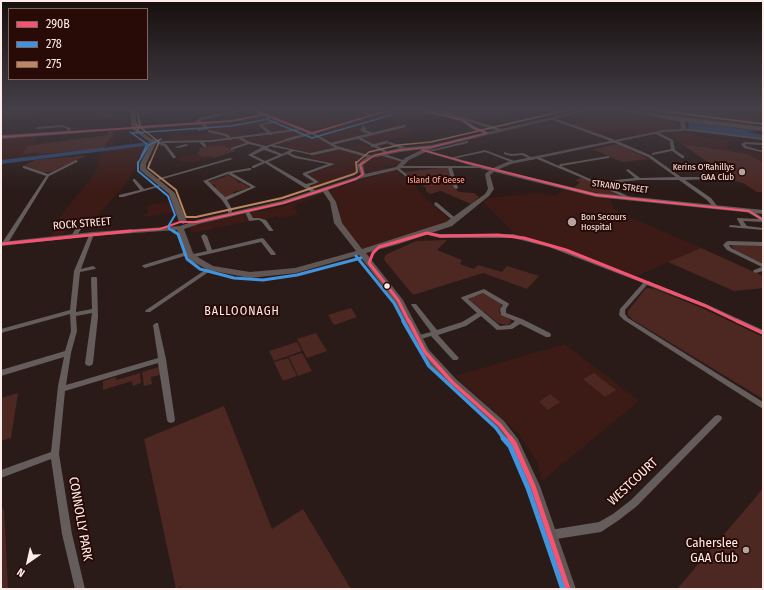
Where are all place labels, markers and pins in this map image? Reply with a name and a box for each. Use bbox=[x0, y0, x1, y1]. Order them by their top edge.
place label: Kerins O'Rahillys GAA Club bbox=[673, 162, 734, 183]
marker: Kerins O'Rahillys GAA Club bbox=[737, 167, 747, 177]
place label: Bon Secours Hospital bbox=[581, 212, 626, 233]
marker: Bon Secours Hospital bbox=[566, 216, 578, 228]
unlabelled marker bbox=[382, 281, 392, 291]
place label: Caherslee GAA Club bbox=[686, 535, 738, 566]
marker: Caherslee GAA Club bbox=[741, 545, 751, 555]

